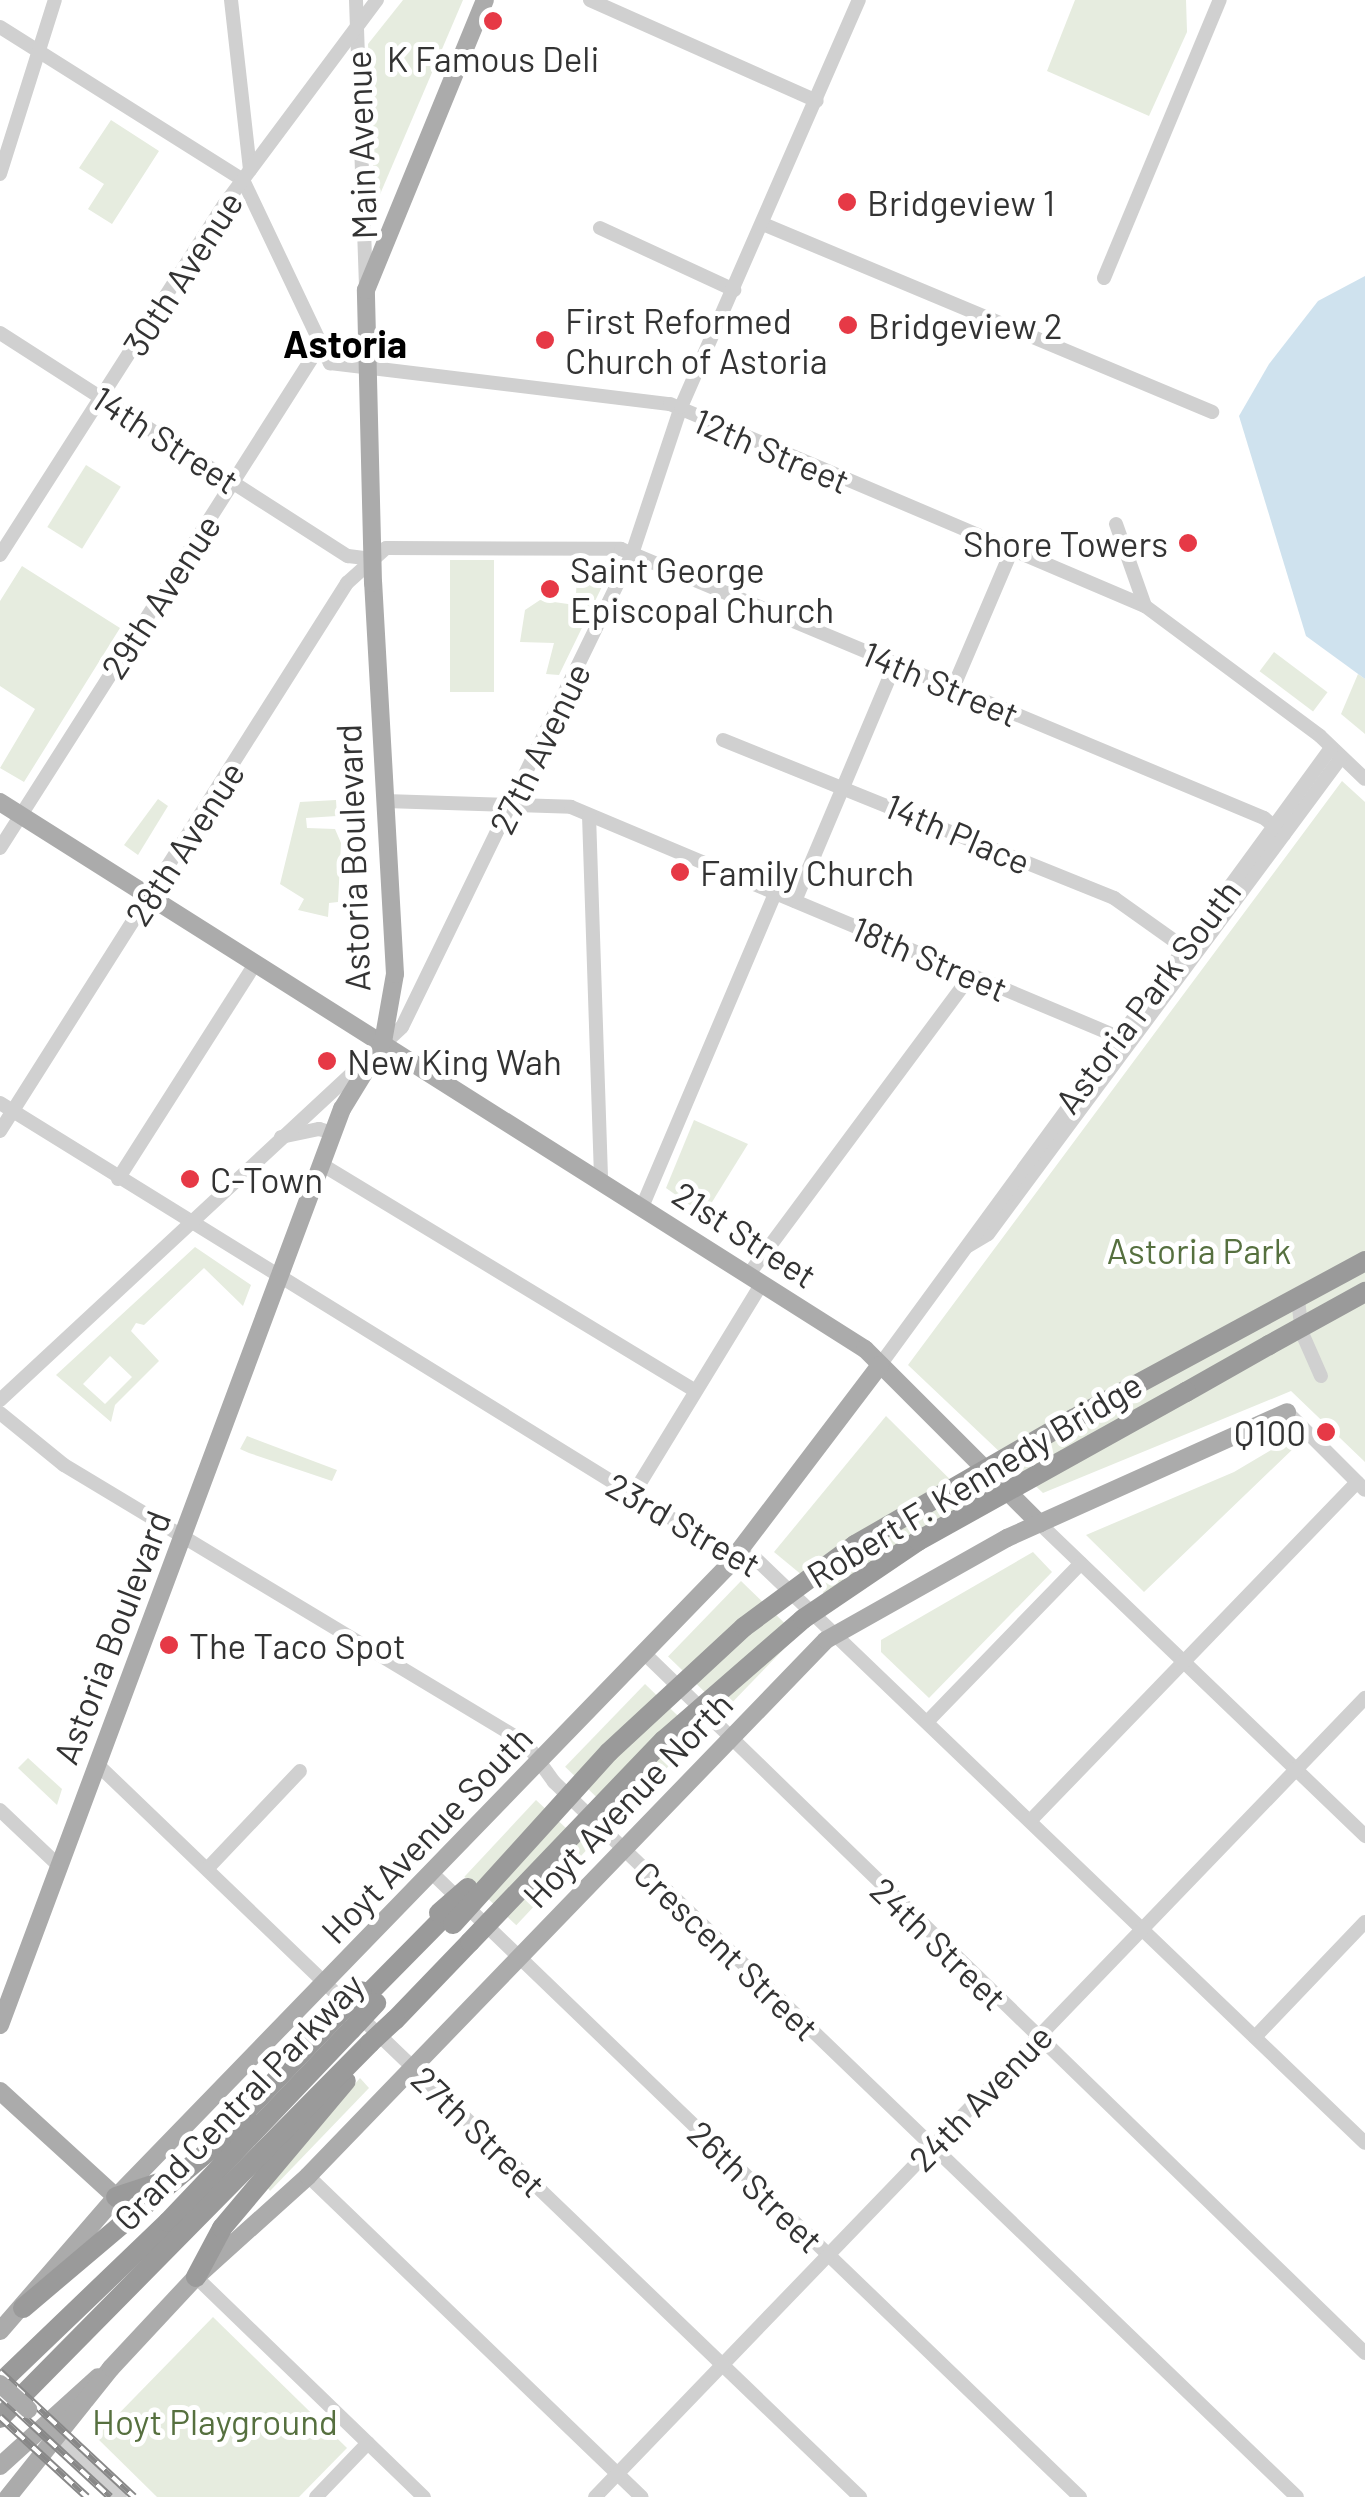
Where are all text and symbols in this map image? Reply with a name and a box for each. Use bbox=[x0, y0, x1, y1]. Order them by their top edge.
marker: K Famous Deli bbox=[482, 10, 504, 32]
place label: K Famous Deli bbox=[387, 37, 599, 79]
street label: Main Avenue bbox=[336, 50, 384, 240]
place label: Bridgeview 1 bbox=[867, 181, 1055, 223]
street label: 30th Avenue bbox=[113, 183, 251, 363]
marker: Bridgeview 1 bbox=[836, 191, 858, 213]
place label: First Reformed Church of Astoria bbox=[565, 299, 828, 381]
place label: Bridgeview 2 bbox=[868, 304, 1062, 346]
marker: Bridgeview 2 bbox=[837, 314, 859, 336]
district label: Astoria bbox=[283, 321, 407, 367]
marker: First Reformed Church of Astoria bbox=[534, 329, 556, 351]
street label: 14th Street bbox=[85, 376, 247, 502]
street label: 12th Street bbox=[688, 398, 856, 502]
street label: 29th Avenue bbox=[92, 506, 228, 686]
place label: Shore Towers bbox=[963, 522, 1168, 564]
marker: Shore Towers bbox=[1177, 532, 1199, 554]
place label: Saint George Episcopal Church bbox=[570, 548, 834, 630]
marker: Saint George Episcopal Church bbox=[539, 578, 561, 600]
street label: 14th Street bbox=[857, 631, 1025, 735]
street label: 27th Avenue bbox=[480, 656, 598, 840]
street label: Astoria Boulevard bbox=[326, 723, 378, 993]
street label: 28th Avenue bbox=[116, 753, 252, 933]
street label: 14th Place bbox=[879, 784, 1037, 882]
place label: Family Church bbox=[700, 851, 914, 893]
marker: Family Church bbox=[669, 861, 691, 883]
street label: Astoria Park South bbox=[1046, 871, 1248, 1121]
street label: 18th Street bbox=[846, 907, 1014, 1009]
place label: New King Wah bbox=[347, 1040, 562, 1082]
marker: New King Wah bbox=[316, 1050, 338, 1072]
place label: C-Town bbox=[210, 1158, 323, 1200]
marker: C-Town bbox=[179, 1168, 201, 1190]
street label: 21st Street bbox=[665, 1172, 825, 1296]
park label: Astoria Park bbox=[1107, 1229, 1291, 1271]
street label: Robert F. Kennedy Bridge bbox=[799, 1362, 1149, 1596]
place label: Q100 bbox=[1234, 1411, 1306, 1453]
marker: Q100 bbox=[1315, 1421, 1337, 1443]
street label: 23rd Street bbox=[600, 1463, 768, 1585]
street label: Astoria Boulevard bbox=[43, 1505, 179, 1769]
place label: The Taco Spot bbox=[189, 1624, 406, 1666]
marker: The Taco Spot bbox=[158, 1634, 180, 1656]
street label: Hoyt Avenue North bbox=[514, 1683, 740, 1915]
street label: Hoyt Avenue South bbox=[312, 1717, 540, 1951]
street label: Crescent Street bbox=[626, 1852, 828, 2048]
street label: 24th Street bbox=[862, 1868, 1016, 2018]
street label: Grand Central Parkway bbox=[104, 1964, 372, 2238]
street label: 24th Avenue bbox=[900, 2015, 1060, 2179]
street label: 27th Street bbox=[403, 2057, 555, 2205]
street label: 26th Street bbox=[680, 2112, 832, 2260]
park label: Hoyt Playground bbox=[92, 2400, 338, 2442]

